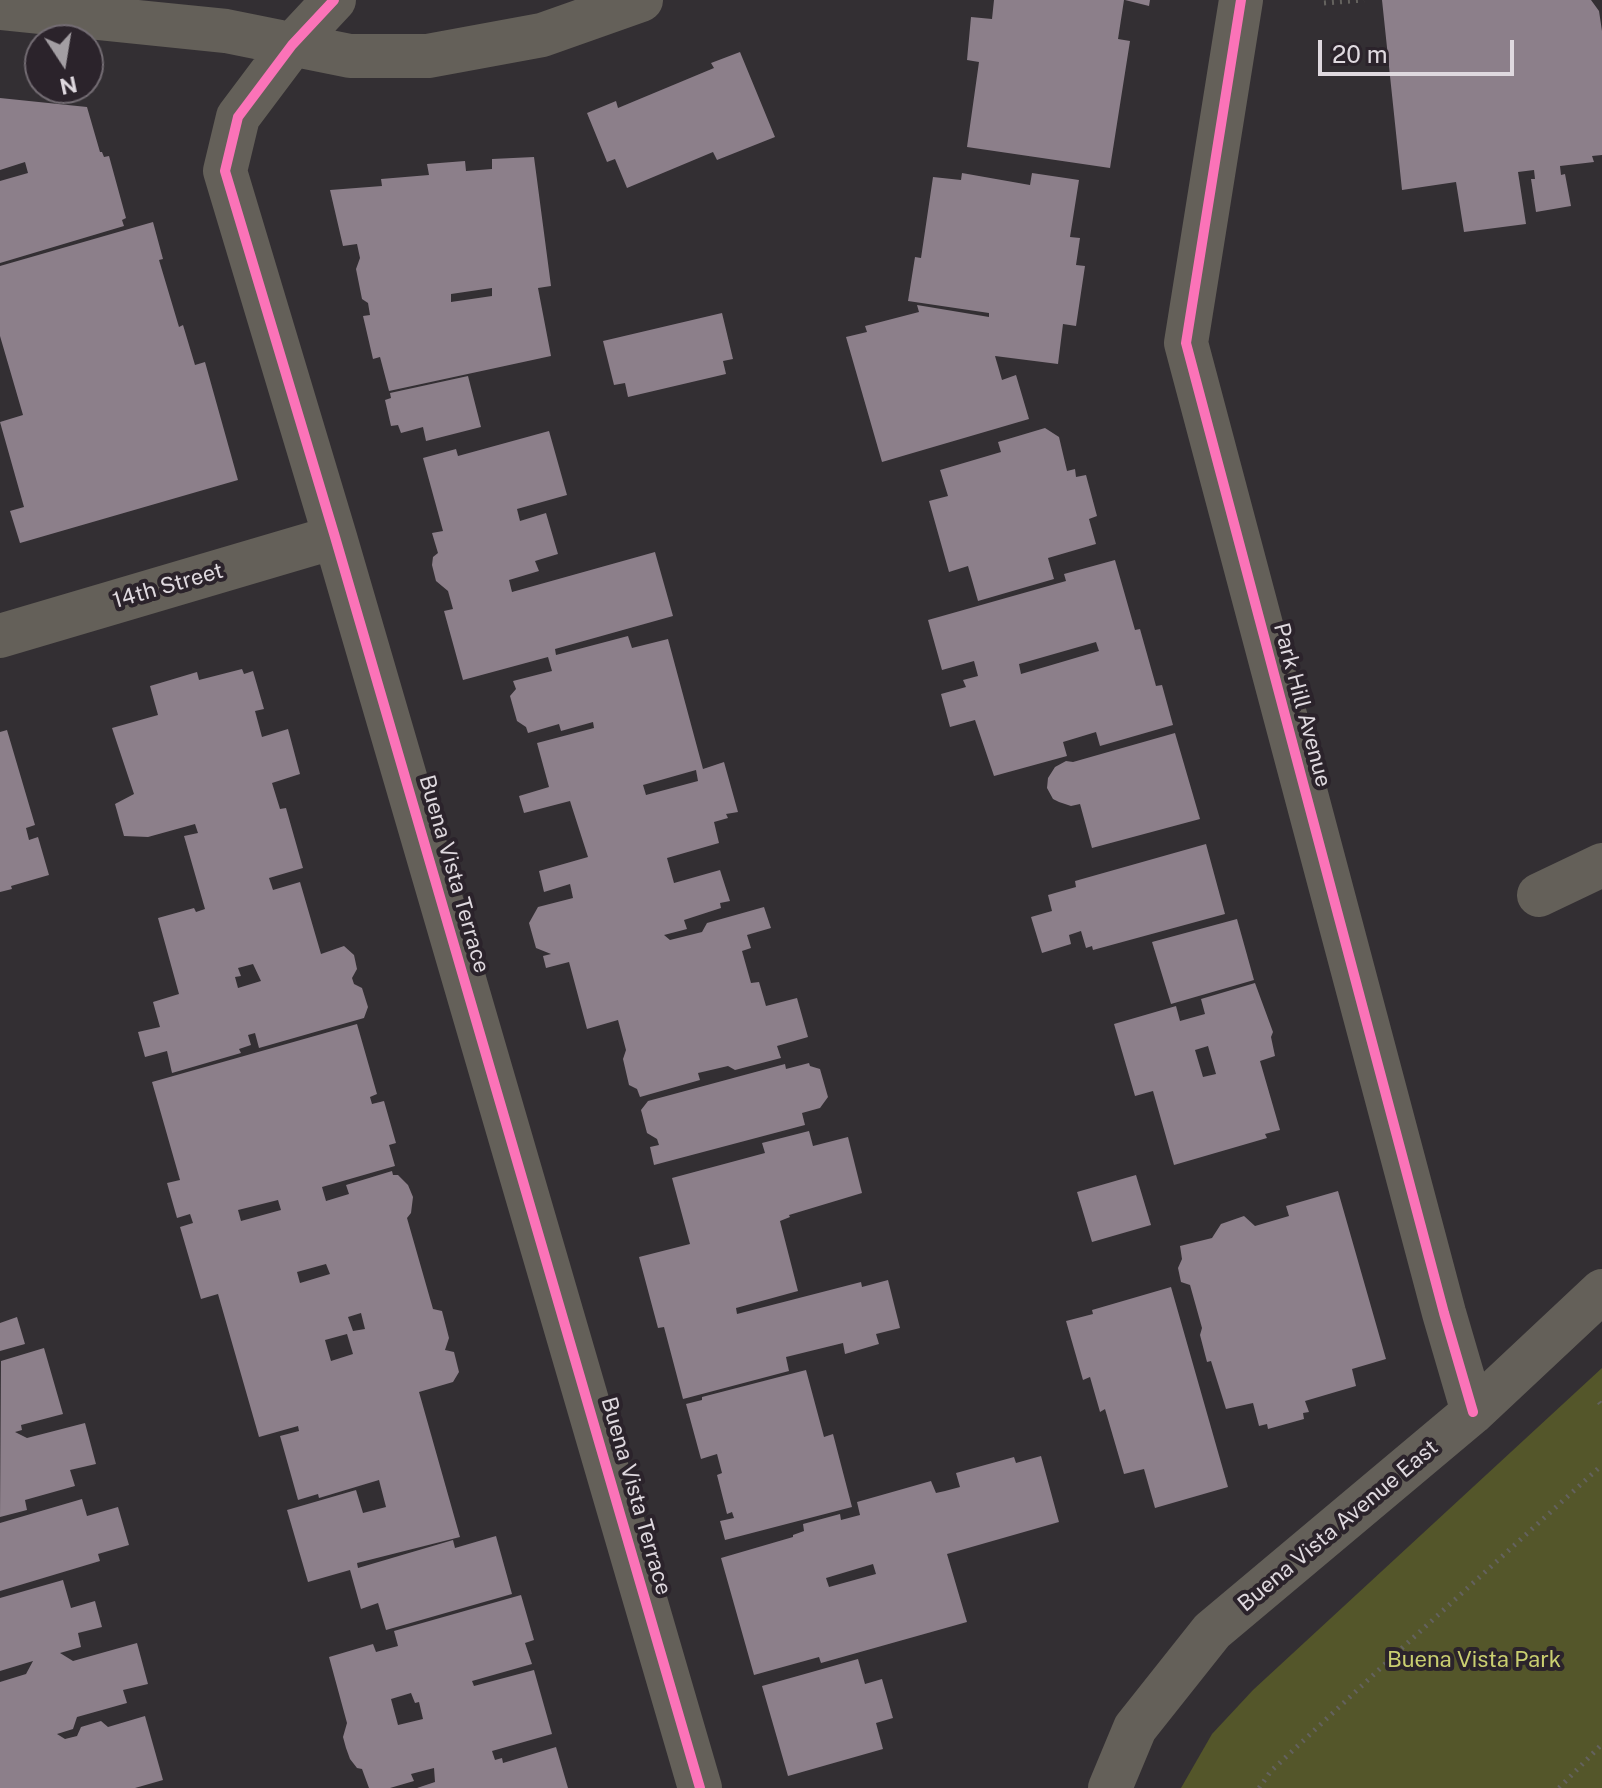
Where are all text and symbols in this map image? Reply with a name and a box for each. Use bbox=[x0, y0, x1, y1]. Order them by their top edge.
north arrow bbox=[24, 24, 104, 104]
scale bar bbox=[1322, 24, 1518, 74]
text: 20 m bbox=[1332, 40, 1388, 68]
text: N bbox=[57, 71, 80, 100]
street label: 14th Street bbox=[110, 558, 226, 614]
street label: Park Hill Avenue bbox=[1267, 620, 1337, 790]
street label: Buena Vista Terrace bbox=[413, 772, 495, 976]
street label: Buena Vista Terrace bbox=[595, 1394, 677, 1598]
street label: Buena Vista Avenue East bbox=[1233, 1435, 1443, 1617]
park label: Buena Vista Park bbox=[1387, 1647, 1561, 1673]

